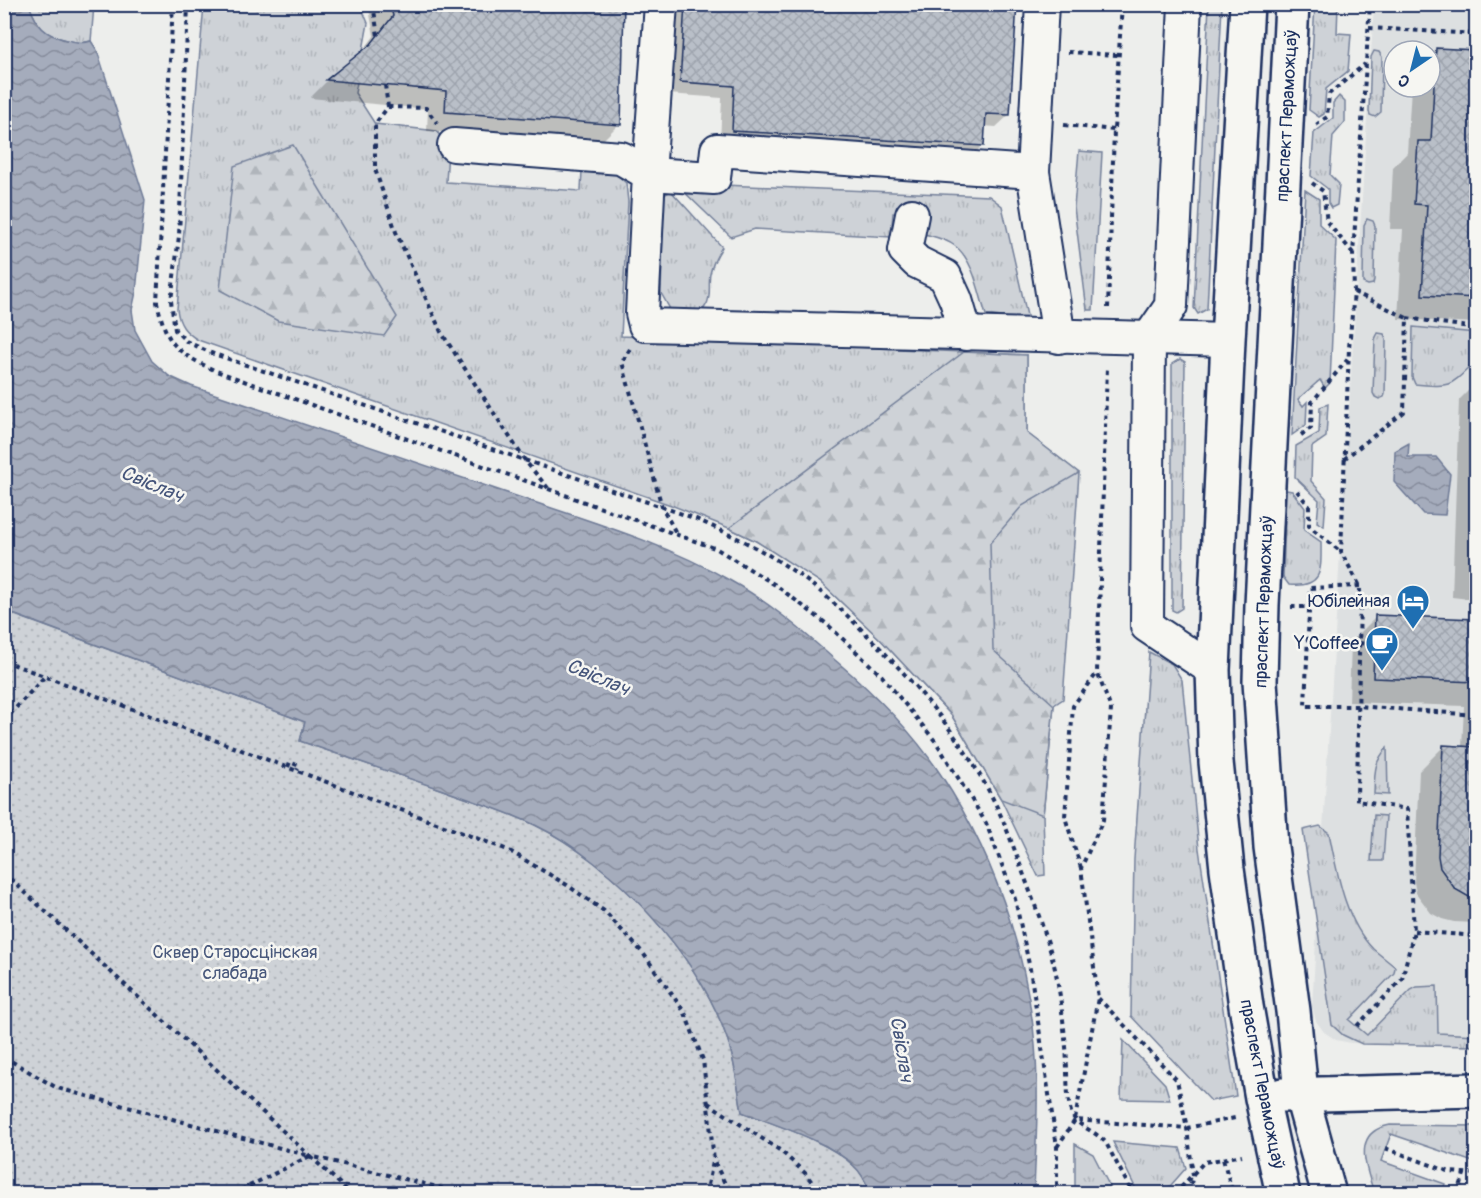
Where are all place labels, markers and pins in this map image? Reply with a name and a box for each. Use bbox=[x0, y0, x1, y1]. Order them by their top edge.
hotel icon: Юбілейная bbox=[1395, 583, 1431, 630]
place label: Юбілейная bbox=[1308, 590, 1390, 613]
cafe icon: Y Coffee bbox=[1364, 625, 1400, 672]
place label: Y Coffee bbox=[1293, 632, 1359, 655]

